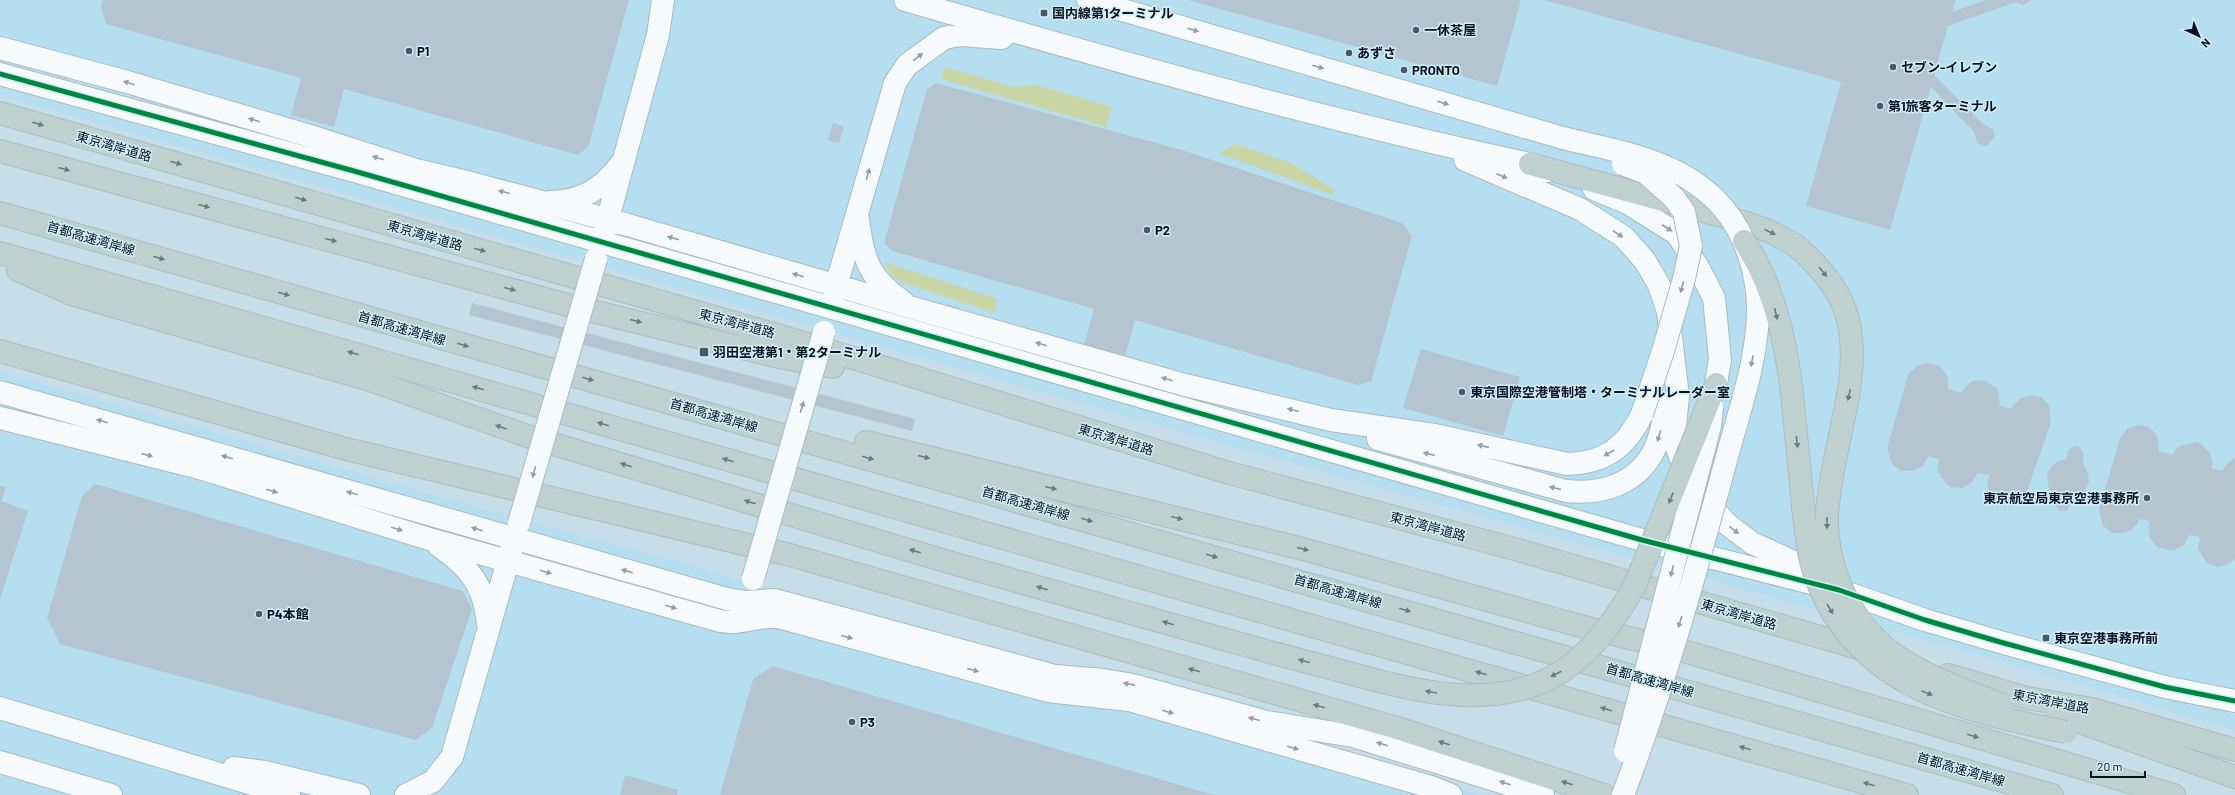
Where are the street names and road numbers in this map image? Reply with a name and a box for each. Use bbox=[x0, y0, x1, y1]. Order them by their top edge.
street label: 東京湾岸道路 bbox=[74, 128, 154, 164]
street label: 東京湾岸道路 bbox=[385, 217, 465, 253]
street label: 首都高速湾岸線 bbox=[45, 218, 137, 258]
street label: 東京湾岸道路 bbox=[697, 305, 777, 341]
street label: 首都高速湾岸線 bbox=[356, 308, 448, 348]
street label: 首都高速湾岸線 bbox=[668, 395, 760, 435]
street label: 東京湾岸道路 bbox=[1076, 420, 1156, 458]
street label: 首都高速湾岸線 bbox=[980, 483, 1072, 523]
street label: 東京湾岸道路 bbox=[1388, 508, 1468, 544]
street label: 首都高速湾岸線 bbox=[1292, 571, 1384, 611]
street label: 東京湾岸道路 bbox=[1699, 596, 1779, 632]
street label: 首都高速湾岸線 bbox=[1604, 660, 1696, 700]
street label: 東京湾岸道路 bbox=[2011, 686, 2091, 716]
street label: 首都高速湾岸線 bbox=[1915, 749, 2007, 789]

